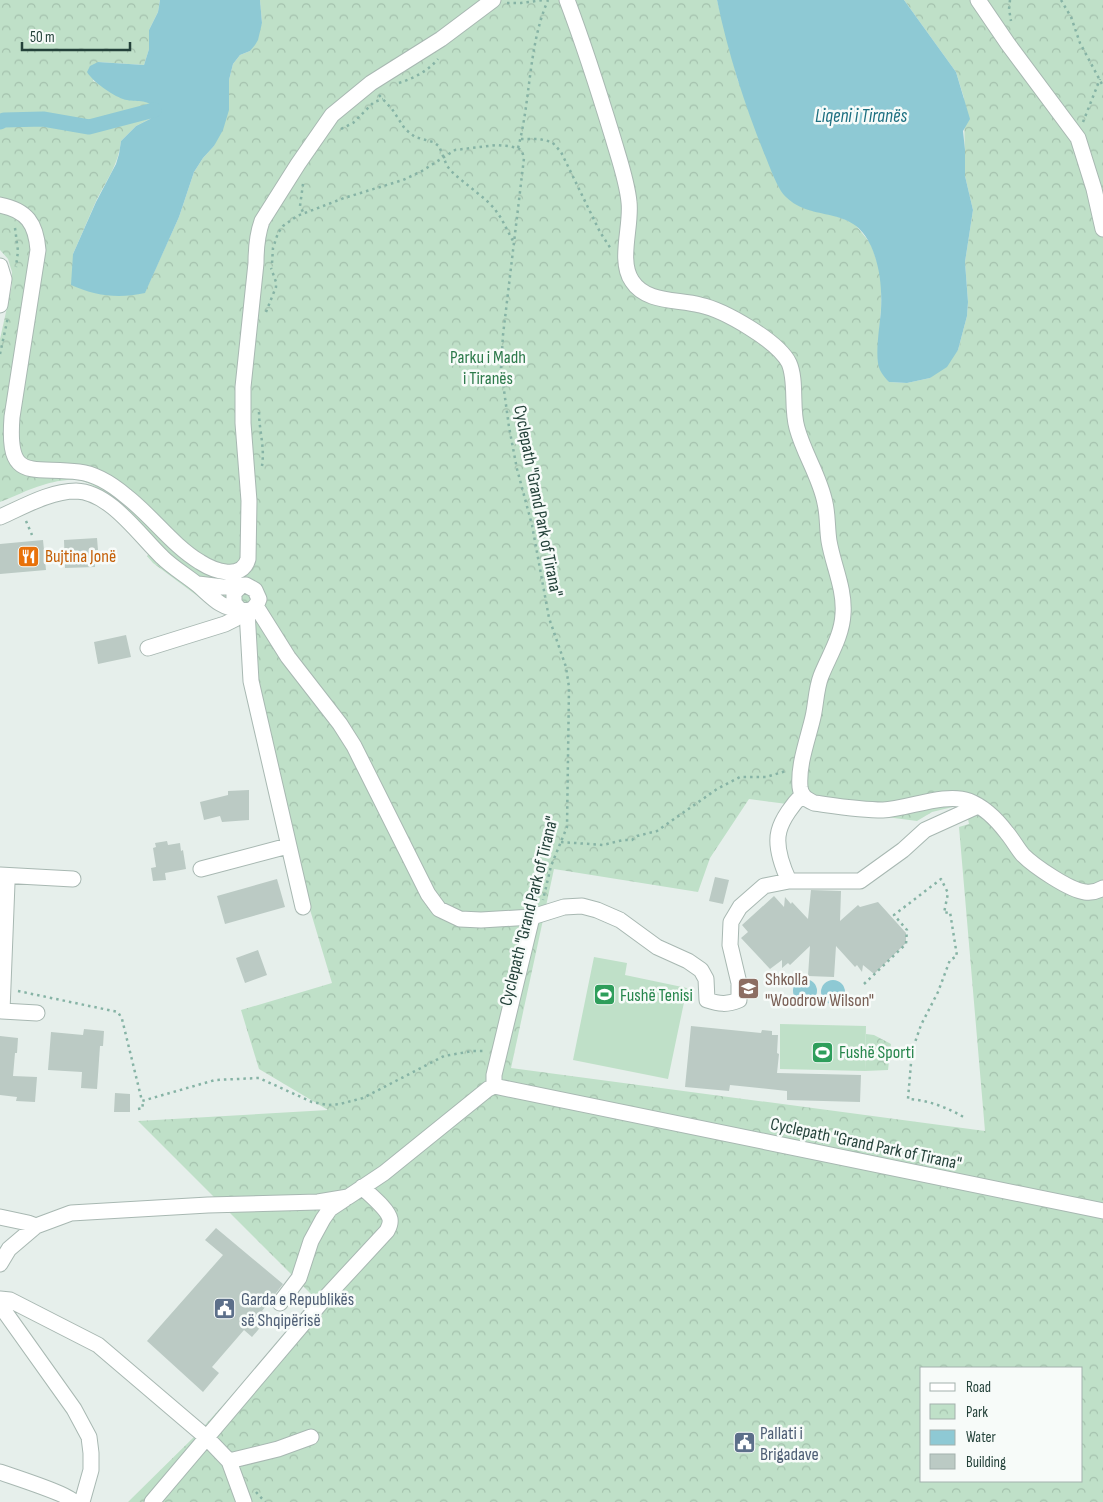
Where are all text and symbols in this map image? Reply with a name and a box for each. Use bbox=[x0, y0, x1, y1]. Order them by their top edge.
scale bar bbox=[22, 20, 130, 52]
text: 50 m bbox=[30, 28, 55, 47]
water label: Liqeni i Tiranës bbox=[815, 105, 907, 128]
park label: Parku i Madh i Tiranës bbox=[450, 347, 526, 389]
street label: Cyclepath "Grand Park of Tirana" bbox=[509, 403, 567, 599]
restaurant icon: Bujtina Jonë bbox=[17, 544, 41, 568]
place label: Bujtina Jonë bbox=[45, 546, 116, 567]
street label: Cyclepath "Grand Park of Tirana" bbox=[495, 814, 563, 1008]
place label: Shkolla "Woodrow Wilson" bbox=[765, 969, 874, 1011]
school or university icon: Shkolla "Woodrow Wilson" bbox=[737, 977, 761, 1001]
sports icon: Fushë Tenisi bbox=[592, 983, 616, 1007]
place label: Fushë Tenisi bbox=[620, 985, 693, 1006]
sports icon: Fushë Sporti bbox=[811, 1040, 835, 1064]
place label: Fushë Sporti bbox=[839, 1042, 914, 1063]
street label: Cyclepath "Grand Park of Tirana" bbox=[769, 1113, 963, 1175]
place label: Garda e Republikës së Shqipërisë bbox=[241, 1289, 354, 1331]
public building icon: Garda e Republikës së Shqipërisë bbox=[213, 1297, 237, 1321]
legend bbox=[920, 1367, 1083, 1482]
text: Road bbox=[966, 1378, 991, 1397]
text: Park bbox=[966, 1403, 988, 1422]
place label: Pallati i Brigadave bbox=[760, 1423, 819, 1465]
text: Water bbox=[966, 1428, 997, 1447]
public building icon: Pallati i Brigadave bbox=[732, 1431, 756, 1455]
text: Building bbox=[966, 1453, 1006, 1472]

